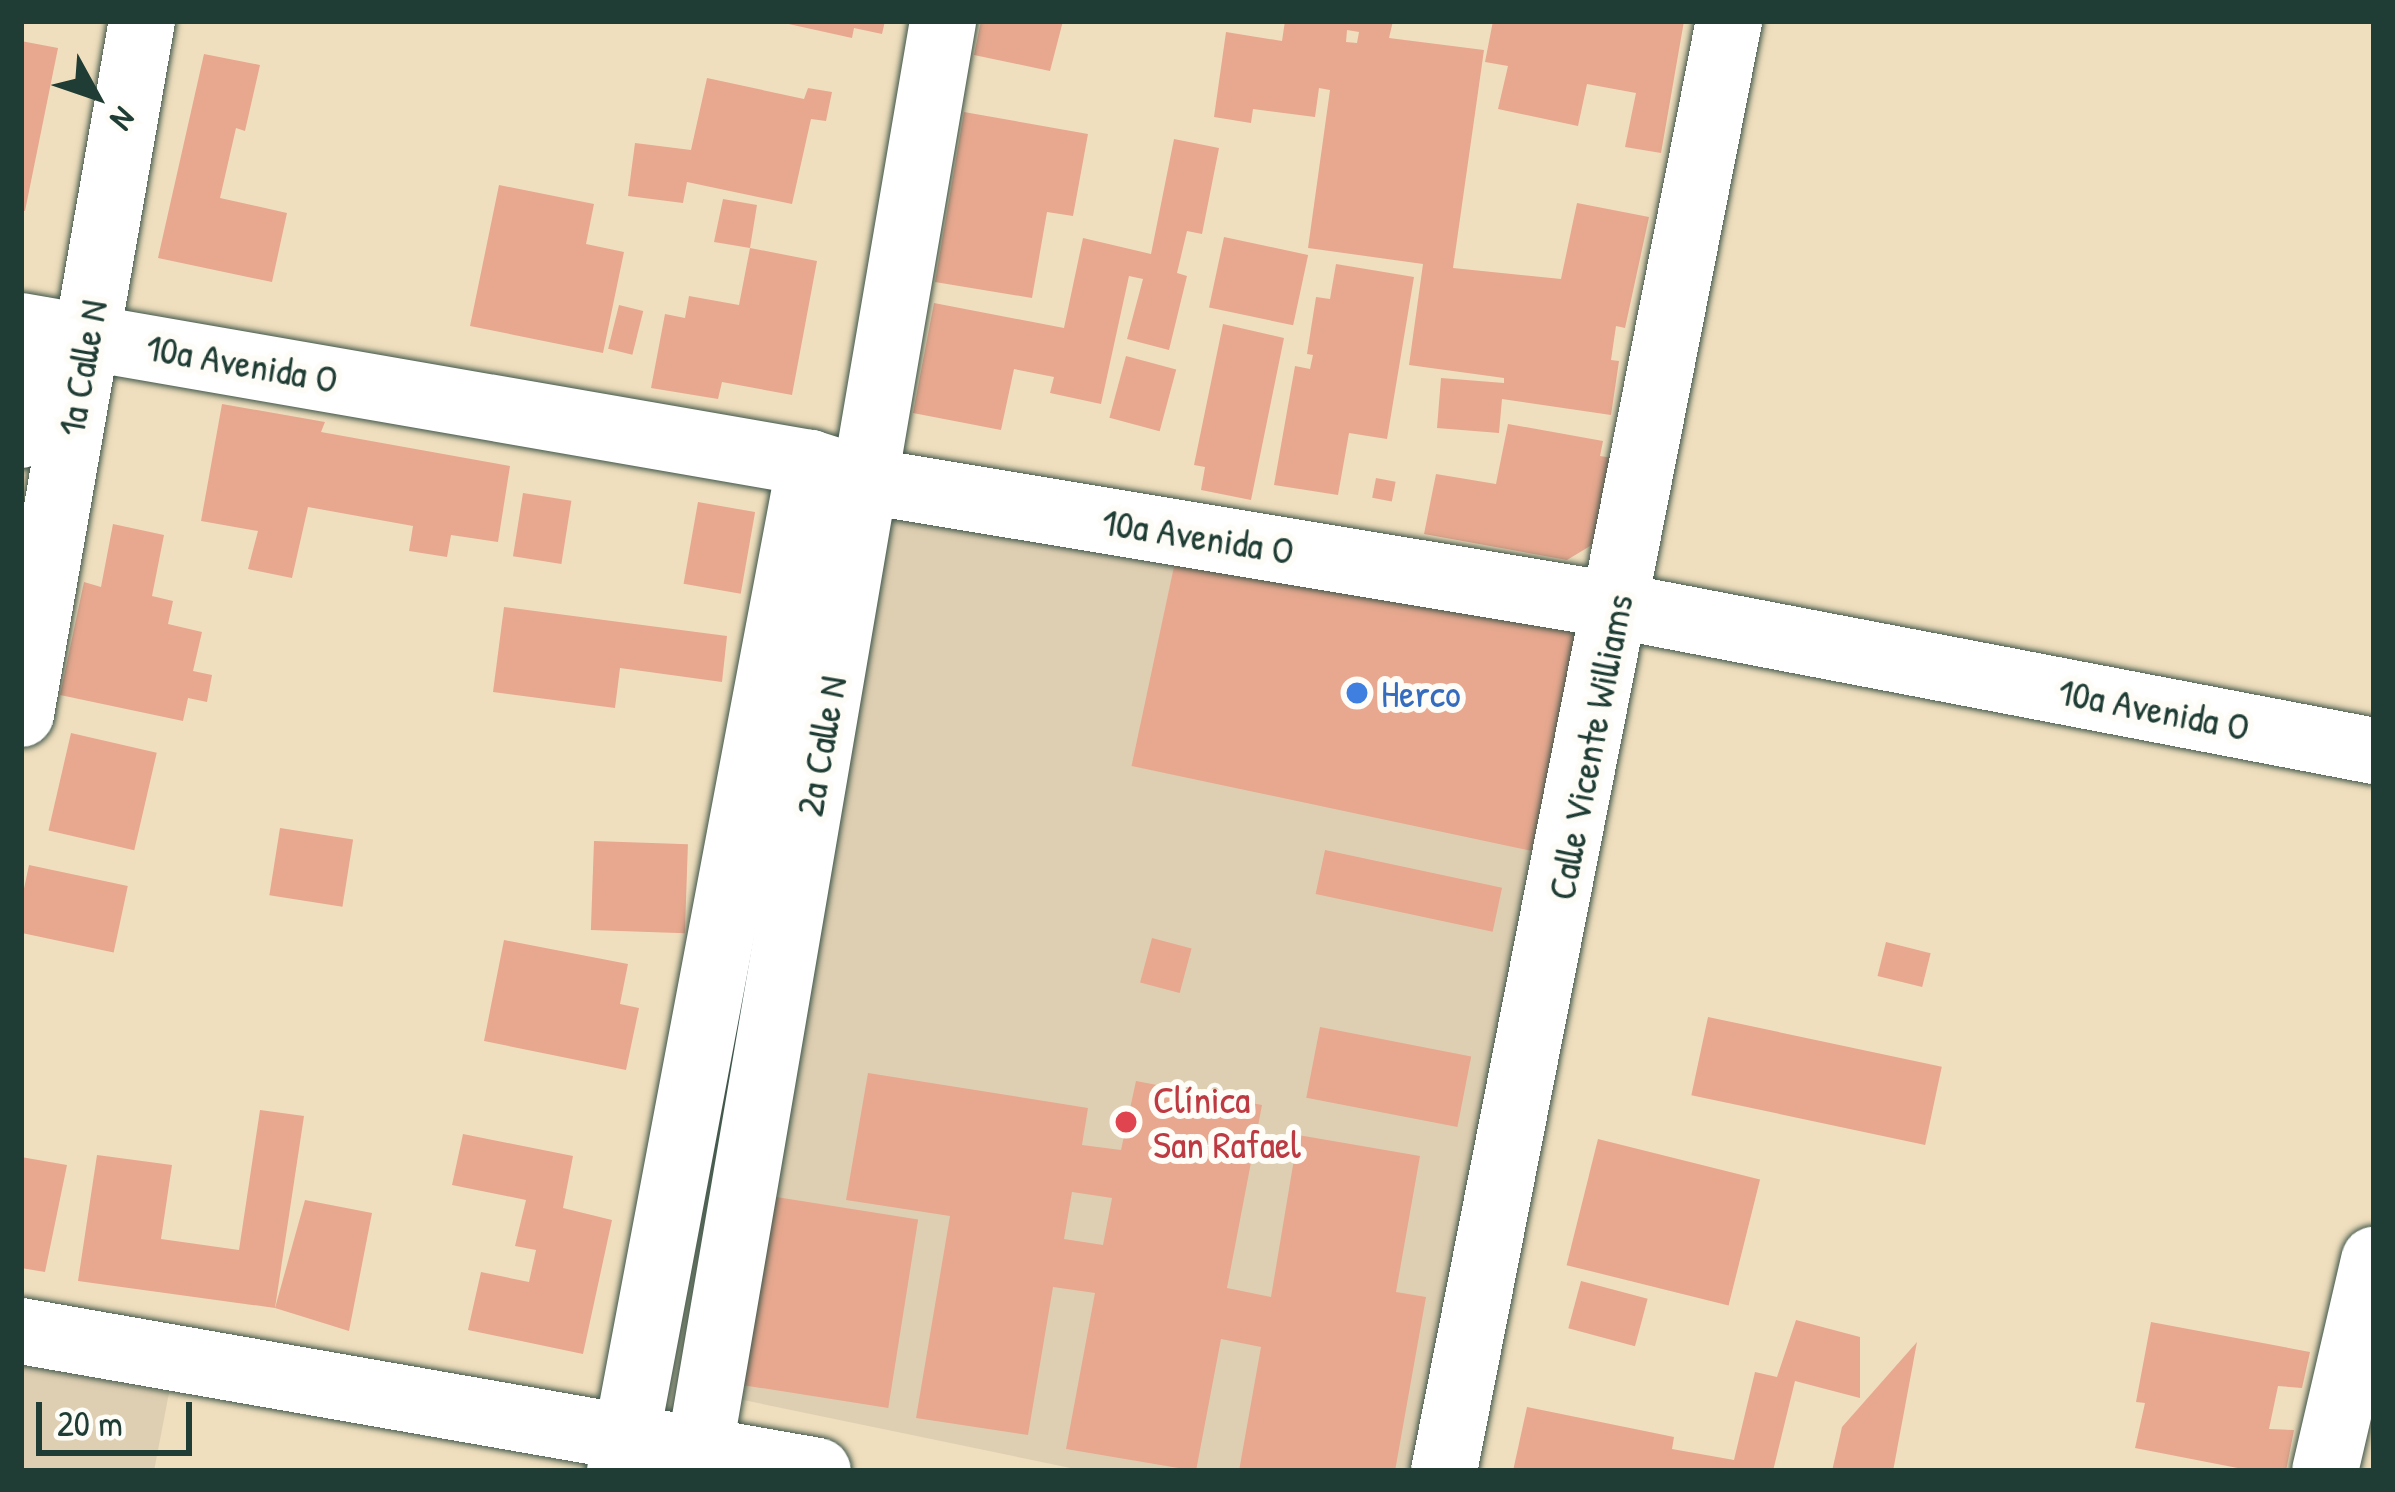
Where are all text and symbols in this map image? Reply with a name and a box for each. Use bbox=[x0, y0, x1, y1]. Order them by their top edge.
north arrow bbox=[36, 36, 156, 156]
text: N bbox=[101, 98, 146, 140]
street label: 1a Calle N bbox=[47, 296, 117, 440]
street label: 10a Avenida O bbox=[143, 323, 341, 403]
street label: 10a Avenida O bbox=[1099, 498, 1297, 574]
street label: Calle Vicente Williams bbox=[1537, 590, 1643, 904]
street label: 10a Avenida O bbox=[2055, 668, 2253, 750]
place label: Herco bbox=[1381, 670, 1461, 716]
street label: 2a Calle N bbox=[786, 672, 856, 820]
marker: Herco bbox=[1344, 680, 1370, 706]
place label: Clínica San Rafael bbox=[1153, 1077, 1301, 1168]
marker: Clínica San Rafael bbox=[1110, 1106, 1142, 1138]
scale bar bbox=[42, 1378, 198, 1452]
text: 20 m bbox=[57, 1398, 123, 1447]

